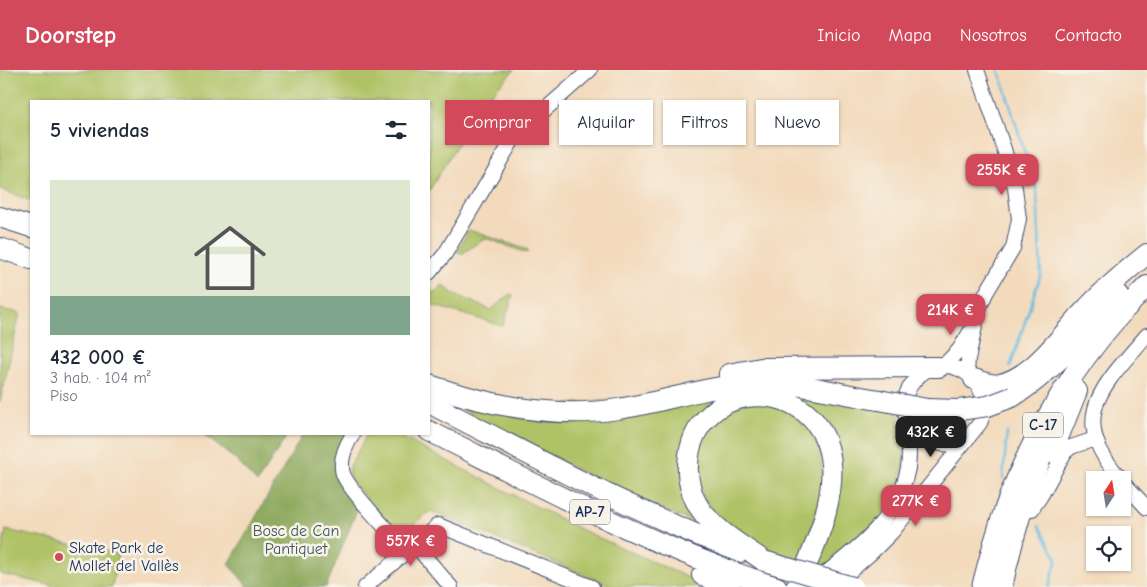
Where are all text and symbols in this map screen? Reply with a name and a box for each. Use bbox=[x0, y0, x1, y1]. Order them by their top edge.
text: Doorstep bbox=[25, 21, 116, 49]
text: Inicio bbox=[817, 25, 861, 46]
text: Mapa bbox=[889, 25, 932, 46]
text: Nosotros bbox=[960, 25, 1027, 46]
text: Contacto bbox=[1055, 25, 1122, 46]
chip: Comprar bbox=[445, 100, 549, 145]
chip: Alquilar bbox=[559, 100, 653, 145]
chip: Filtros bbox=[663, 100, 746, 145]
chip: Nuevo bbox=[756, 100, 839, 145]
icon: filters bbox=[382, 116, 410, 144]
text: 5 viviendas bbox=[50, 118, 149, 142]
pin: 255K € bbox=[961, 154, 1043, 196]
text: 255K € bbox=[977, 161, 1027, 179]
icon: home bbox=[185, 213, 275, 303]
pin: 214K € bbox=[910, 294, 992, 336]
text: 214K € bbox=[927, 301, 975, 319]
text: 432 000 € bbox=[50, 345, 146, 369]
text: 3 hab. · 104 m² bbox=[50, 369, 151, 387]
text: Piso bbox=[50, 387, 78, 405]
road number: C-17 bbox=[1023, 412, 1063, 438]
pin: 432K € bbox=[890, 416, 972, 458]
text: 432K € bbox=[906, 423, 956, 441]
north arrow bbox=[1086, 471, 1131, 516]
map controls bbox=[1086, 471, 1131, 571]
pin: 277K € bbox=[875, 484, 957, 527]
text: 277K € bbox=[892, 492, 940, 510]
road number: AP-7 bbox=[570, 500, 610, 524]
park label: Bosc de Can Pantiquet bbox=[253, 522, 339, 558]
pin: 557K € bbox=[370, 524, 452, 567]
button: locate bbox=[1086, 526, 1131, 571]
text: 557K € bbox=[386, 532, 436, 550]
place label: Skate Park de Mollet del Vallès bbox=[69, 539, 179, 575]
marker: Skate Park de Mollet del Vallès bbox=[53, 551, 65, 563]

